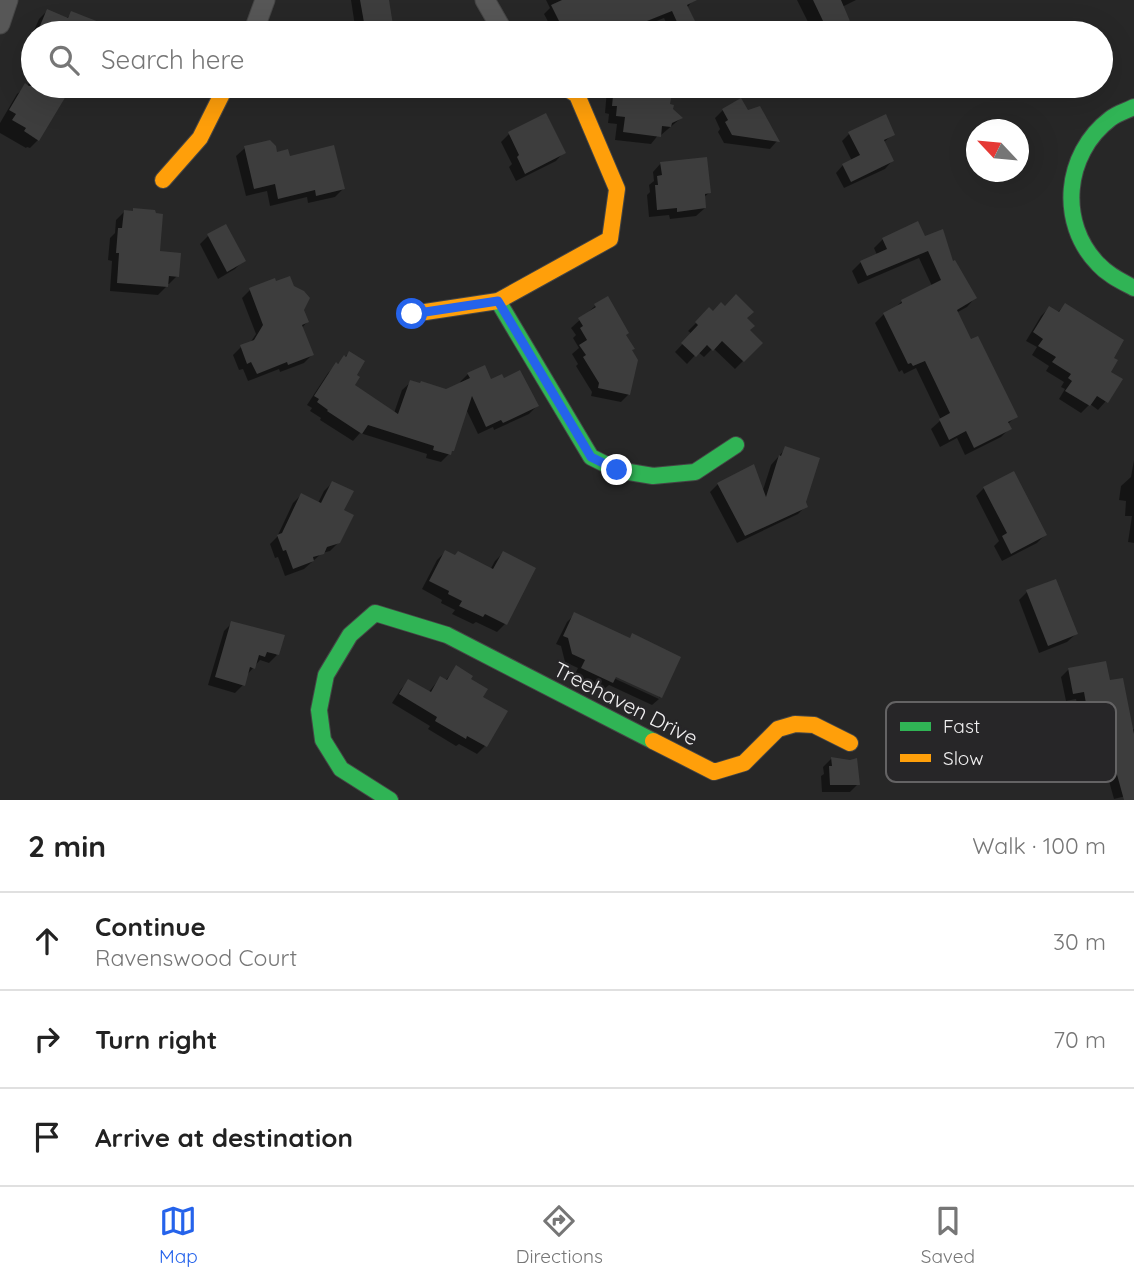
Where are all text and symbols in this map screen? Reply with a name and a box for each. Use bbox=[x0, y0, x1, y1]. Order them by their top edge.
search box bbox=[21, 21, 1113, 98]
icon: search bbox=[45, 41, 83, 79]
text: Search here bbox=[101, 43, 245, 76]
north arrow bbox=[966, 119, 1029, 182]
route start bbox=[396, 298, 427, 329]
route end bbox=[601, 454, 632, 485]
street label: Treehaven Drive bbox=[549, 655, 703, 751]
legend bbox=[886, 702, 1116, 782]
text: Fast bbox=[943, 714, 980, 738]
text: Slow bbox=[943, 746, 984, 770]
text: 2 min bbox=[28, 827, 106, 865]
text: Walk · 100 m bbox=[972, 831, 1106, 860]
text: Continue bbox=[95, 910, 206, 943]
icon: ahead bbox=[28, 922, 66, 960]
text: 30 m bbox=[1053, 927, 1106, 956]
text: Ravenswood Court bbox=[95, 943, 297, 972]
icon: right bbox=[28, 1020, 66, 1058]
text: Turn right bbox=[95, 1023, 217, 1056]
text: 70 m bbox=[1053, 1025, 1106, 1054]
icon: arrive bbox=[28, 1118, 66, 1156]
text: Arrive at destination bbox=[95, 1121, 353, 1154]
tab: Map bbox=[159, 1202, 198, 1268]
tab: Directions bbox=[516, 1202, 603, 1268]
tab: Saved bbox=[921, 1202, 975, 1268]

